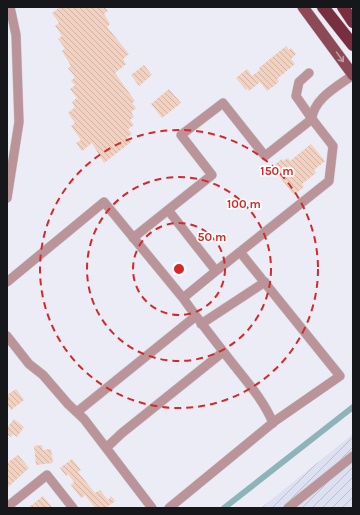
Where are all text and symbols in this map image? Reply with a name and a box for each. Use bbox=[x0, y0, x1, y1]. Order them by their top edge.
one-way arrow bbox=[336, 52, 344, 63]
text: 150 m bbox=[260, 164, 294, 178]
text: 100 m bbox=[227, 197, 261, 211]
text: 50 m bbox=[198, 230, 227, 244]
centre of rings bbox=[172, 262, 186, 276]

